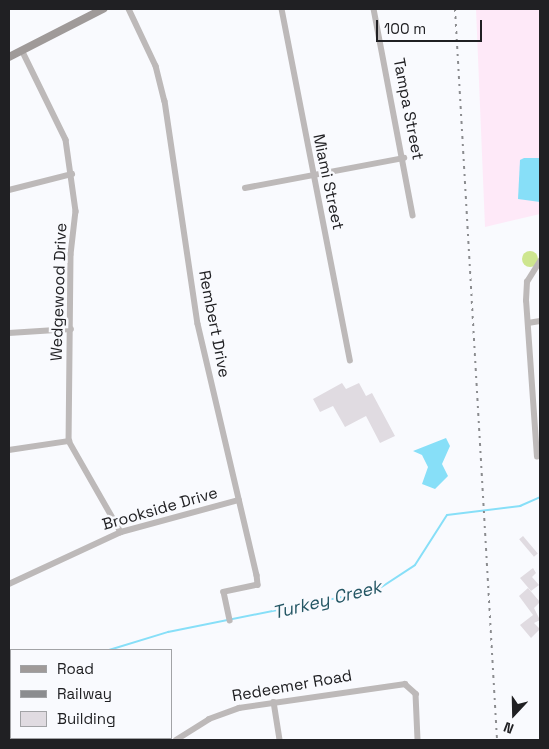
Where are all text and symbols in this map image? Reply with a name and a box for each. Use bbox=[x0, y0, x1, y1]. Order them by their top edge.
scale bar bbox=[379, 10, 485, 42]
text: 100 m bbox=[384, 19, 426, 38]
street label: Tampa Street bbox=[389, 56, 427, 162]
street label: Miami Street bbox=[308, 132, 348, 232]
street label: Wedgewood Drive bbox=[47, 223, 71, 361]
street label: Rembert Drive bbox=[194, 269, 234, 379]
street label: Brookside Drive bbox=[100, 483, 220, 535]
water label: Turkey Creek bbox=[270, 576, 384, 624]
legend bbox=[10, 649, 172, 739]
text: Road bbox=[57, 659, 94, 678]
street label: Redeemer Road bbox=[231, 666, 353, 706]
text: Railway bbox=[57, 684, 112, 703]
north arrow bbox=[489, 689, 539, 739]
text: Building bbox=[57, 709, 116, 728]
text: N bbox=[501, 718, 516, 738]

